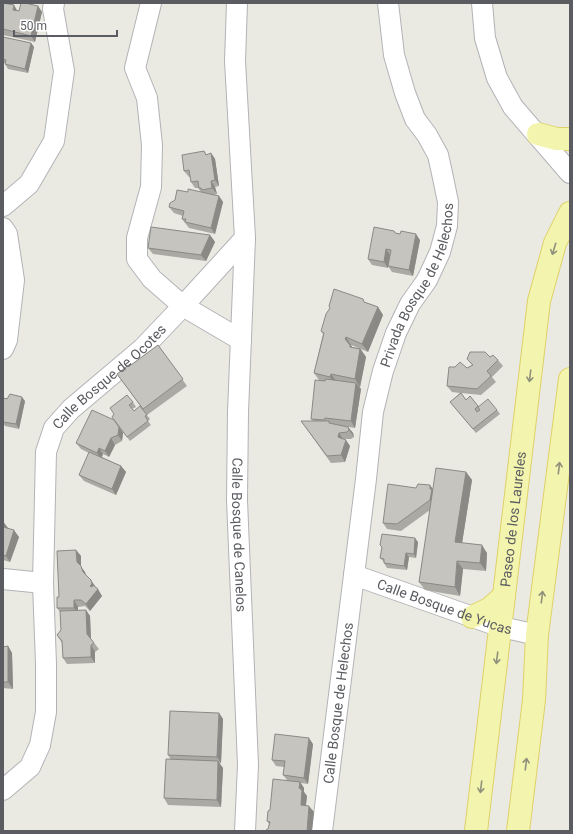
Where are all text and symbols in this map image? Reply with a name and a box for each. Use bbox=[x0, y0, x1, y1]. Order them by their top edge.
scale bar bbox=[14, 12, 117, 38]
text: 50 m bbox=[20, 19, 47, 33]
street label: Privada Bosque de Helechos bbox=[377, 202, 456, 369]
one-way arrow bbox=[550, 242, 557, 255]
street label: Calle Bosque de Ocotes bbox=[49, 321, 169, 432]
one-way arrow bbox=[526, 369, 534, 382]
street label: Paseo de los Laureles bbox=[497, 450, 529, 588]
street label: Calle Bosque de Canelos bbox=[229, 458, 250, 612]
one-way arrow bbox=[555, 462, 563, 475]
street label: Calle Bosque de Yucas bbox=[375, 576, 514, 637]
one-way arrow bbox=[538, 590, 546, 603]
street label: Calle Bosque de Helechos bbox=[320, 621, 356, 785]
one-way arrow bbox=[493, 651, 501, 664]
one-way arrow bbox=[522, 758, 530, 771]
one-way arrow bbox=[477, 780, 485, 793]

